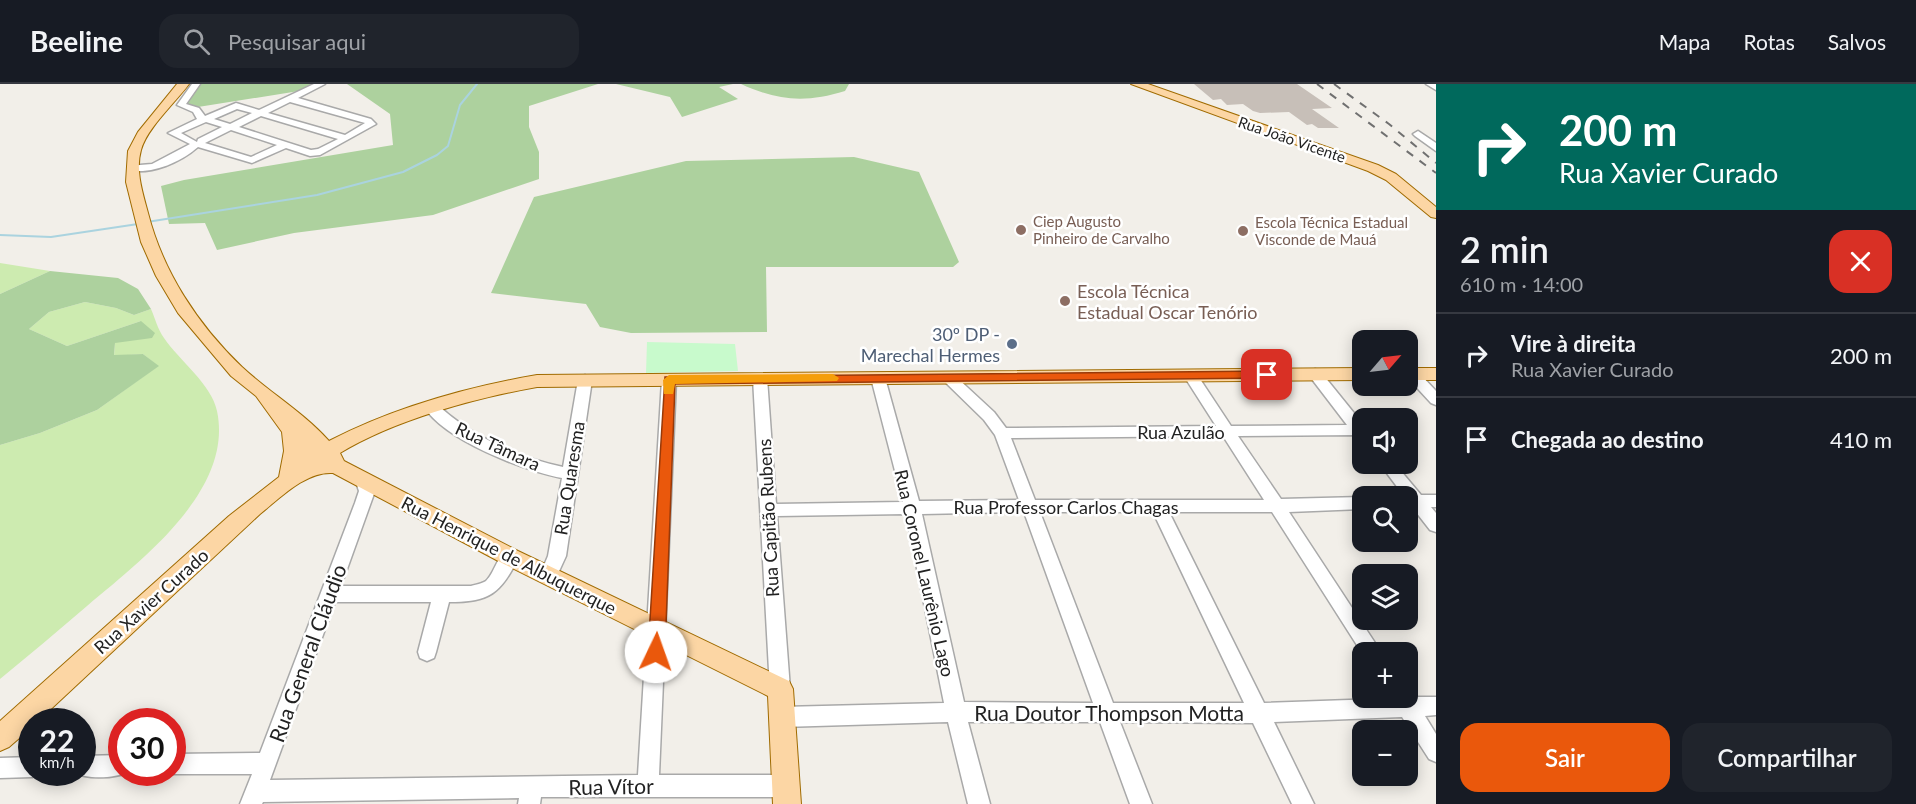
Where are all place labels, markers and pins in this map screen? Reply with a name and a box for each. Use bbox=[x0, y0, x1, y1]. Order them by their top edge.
place label: Ciep Augusto Pinheiro de Carvalho bbox=[1033, 212, 1170, 247]
place label: Escola Técnica Estadual Visconde de Mauá bbox=[1255, 213, 1408, 248]
marker: Ciep Augusto Pinheiro de Carvalho bbox=[1014, 223, 1028, 237]
marker: Escola Técnica Estadual Visconde de Mauá bbox=[1236, 224, 1250, 238]
place label: Escola Técnica Estadual Oscar Tenório bbox=[1077, 280, 1257, 323]
marker: Escola Técnica Estadual Oscar Tenório bbox=[1058, 294, 1072, 308]
place label: 30º DP - Marechal Hermes bbox=[861, 323, 1000, 366]
marker: 30º DP - Marechal Hermes bbox=[1005, 337, 1019, 351]
pin bbox=[1241, 349, 1292, 400]

